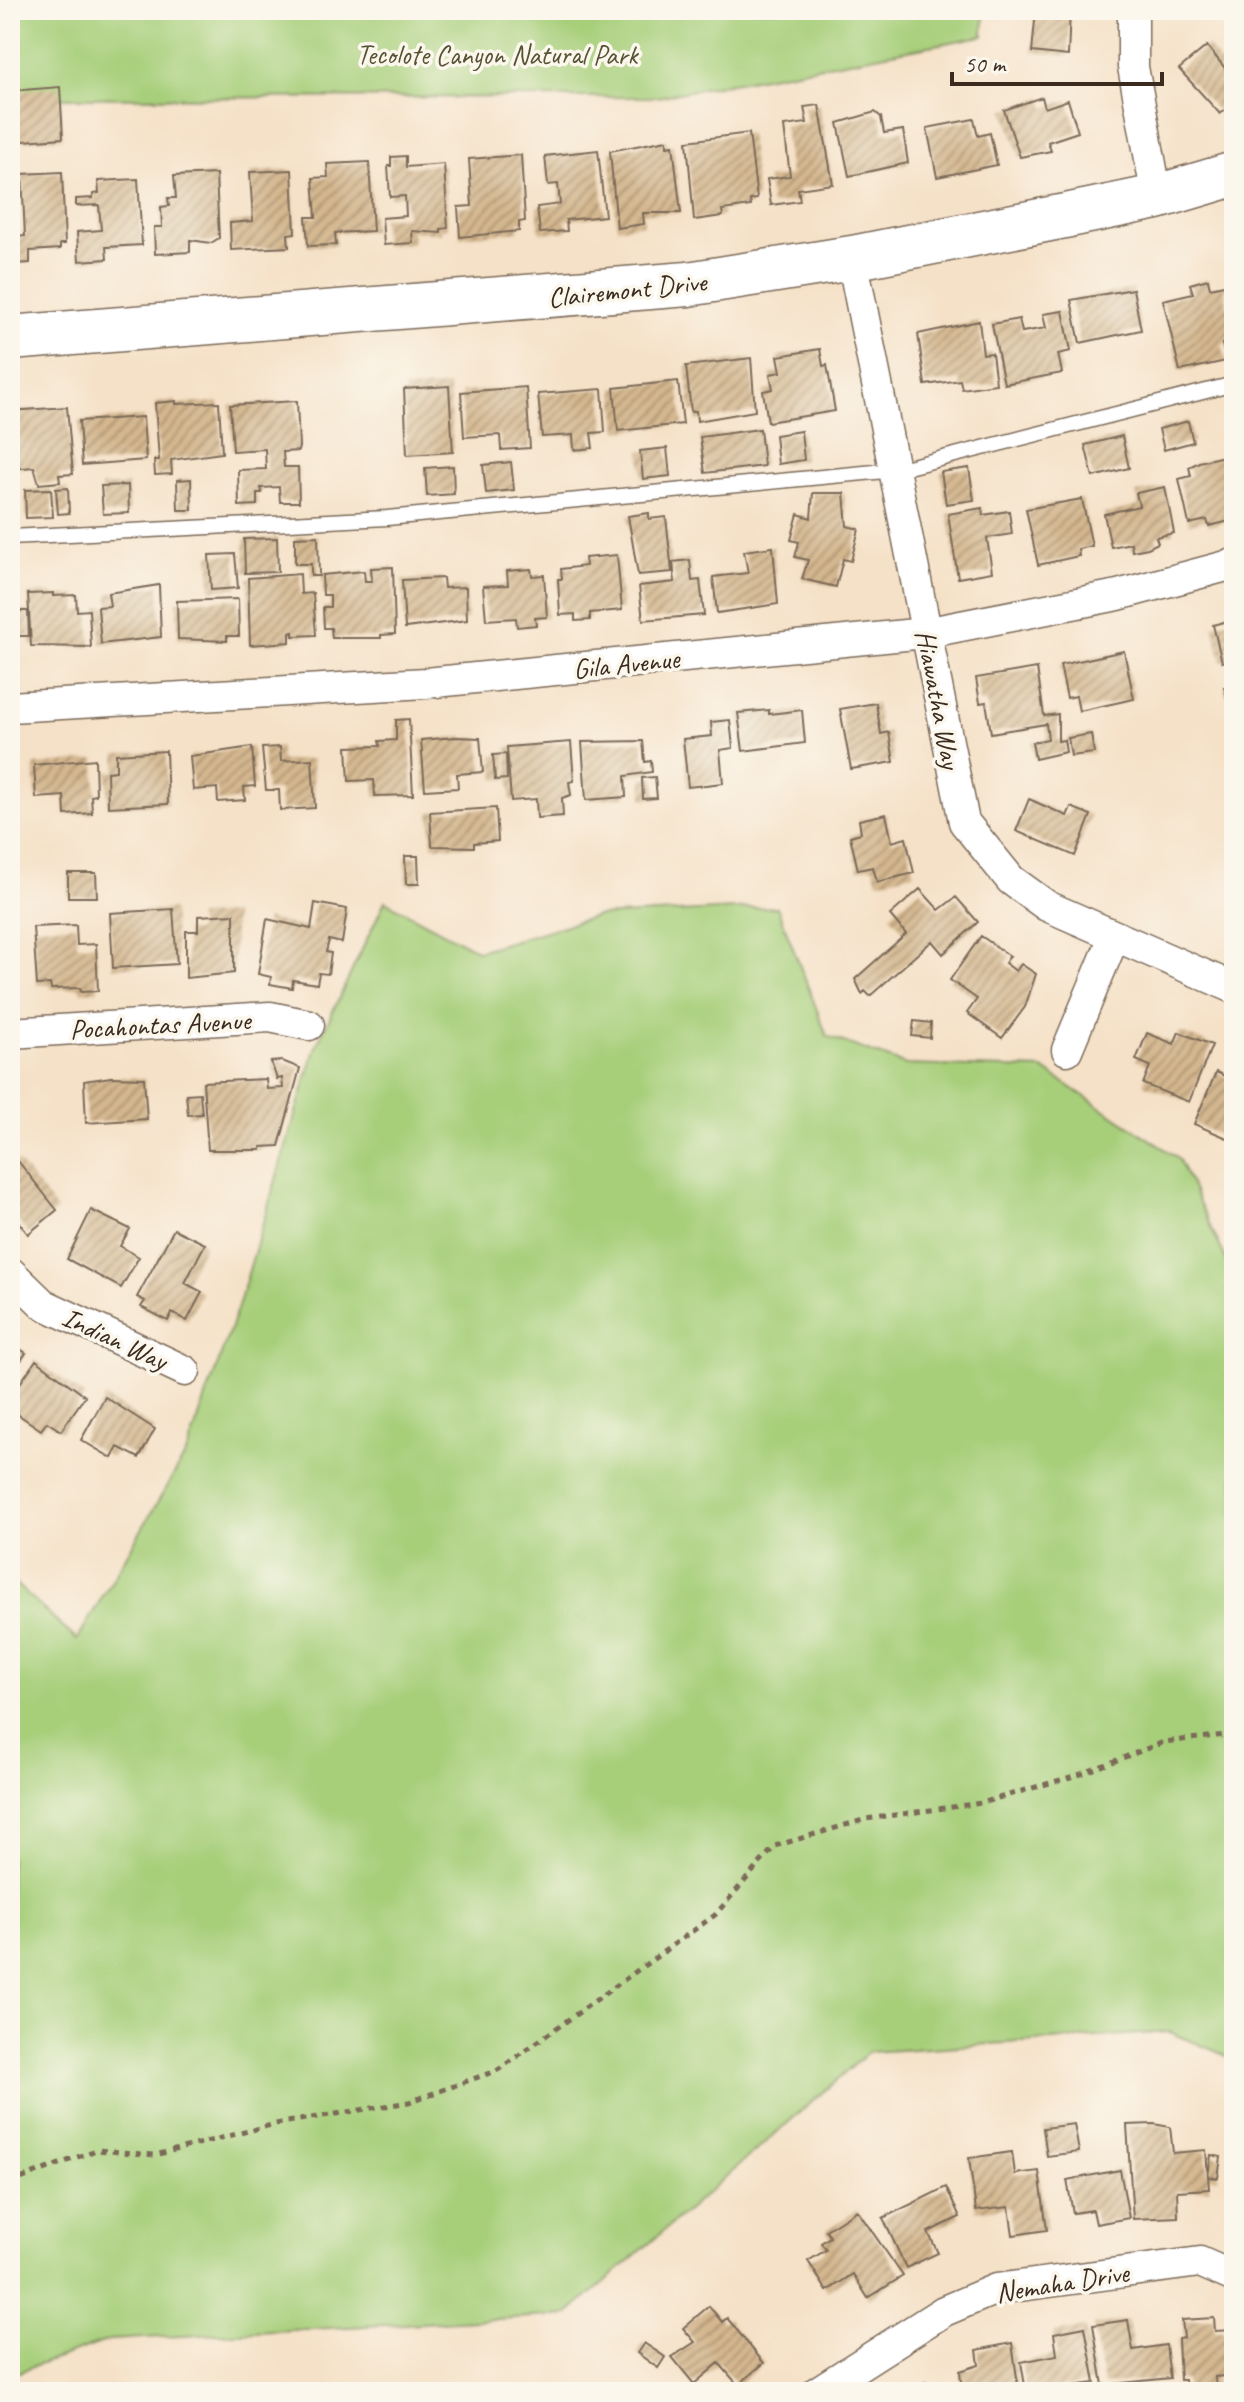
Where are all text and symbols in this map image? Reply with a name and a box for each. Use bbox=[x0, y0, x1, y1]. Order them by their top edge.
scale bar bbox=[952, 36, 1162, 86]
park label: Tecolote Canyon Natural Park bbox=[357, 37, 639, 72]
text: 50 m bbox=[964, 49, 1007, 79]
street label: Clairemont Drive bbox=[546, 264, 710, 315]
street label: Hiawatha Way bbox=[908, 627, 970, 774]
street label: Gila Avenue bbox=[571, 640, 683, 686]
street label: Pocahontas Avenue bbox=[69, 1002, 253, 1047]
street label: Indian Way bbox=[57, 1299, 175, 1379]
street label: Nemaha Drive bbox=[993, 2254, 1133, 2310]

